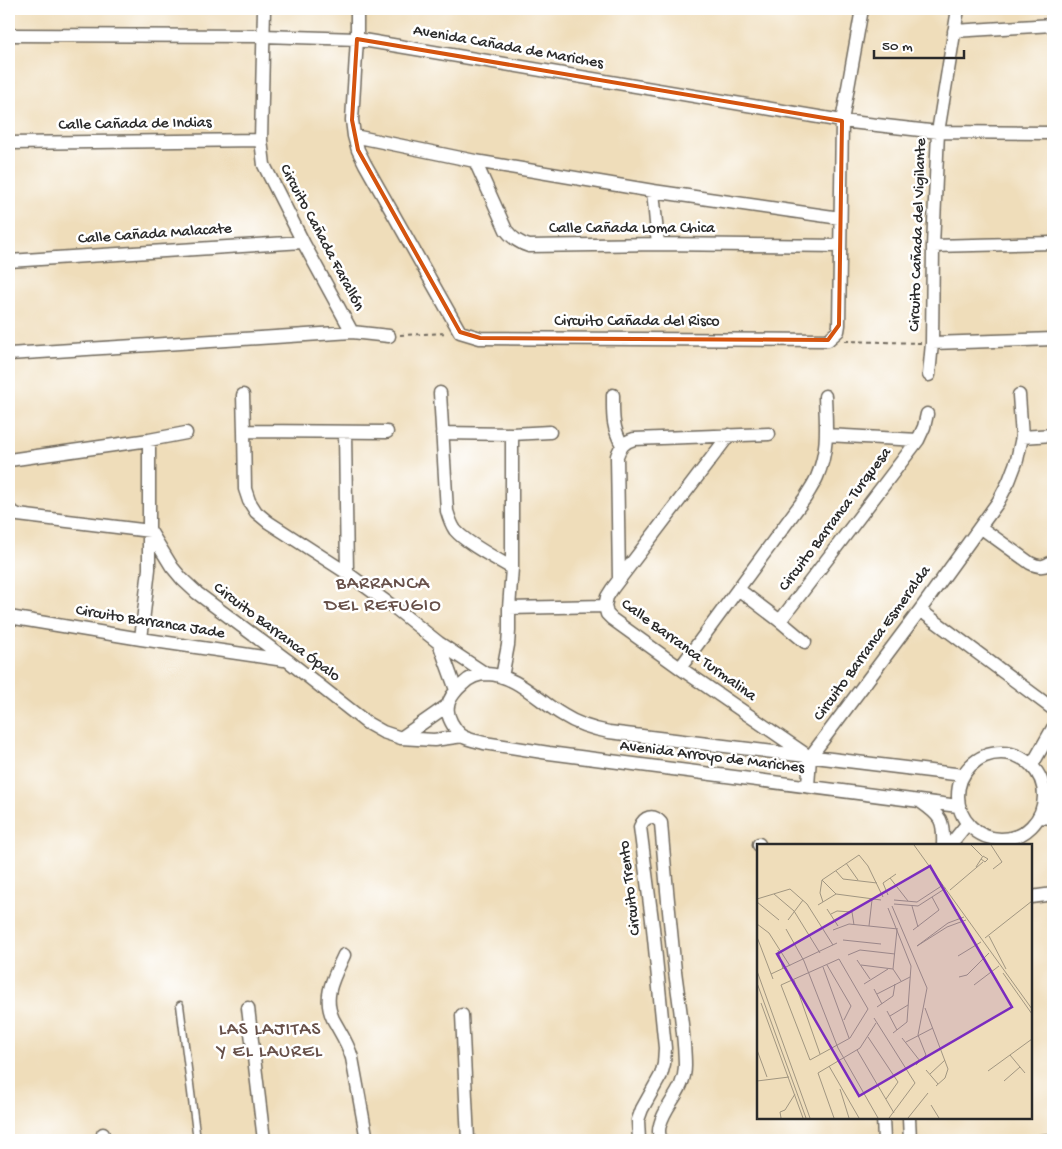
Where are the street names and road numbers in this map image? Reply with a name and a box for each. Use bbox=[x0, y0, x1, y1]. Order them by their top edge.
street label: Avenida Cañada de Mariches bbox=[411, 22, 606, 74]
street label: Calle Cañada de Indias bbox=[58, 114, 213, 136]
street label: Circuito Cañada del Vigilante bbox=[906, 137, 932, 332]
street label: Circuito Cañada Farallón bbox=[274, 161, 368, 315]
street label: Calle Cañada Malacate bbox=[77, 220, 233, 250]
street label: Calle Cañada Loma Chica bbox=[549, 220, 716, 239]
street label: Circuito Cañada del Risco bbox=[554, 313, 720, 332]
street label: Circuito Barranca Turquesa bbox=[776, 443, 897, 596]
street label: Circuito Barranca Esmeralda bbox=[810, 562, 936, 725]
street label: Circuito Barranca Ópalo bbox=[209, 579, 343, 687]
street label: Calle Barranca Turmalina bbox=[617, 596, 760, 707]
street label: Circuito Barranca Jade bbox=[74, 602, 227, 644]
street label: Avenida Arroyo de Mariches bbox=[619, 737, 806, 779]
street label: Circuito Trento bbox=[616, 840, 646, 936]

